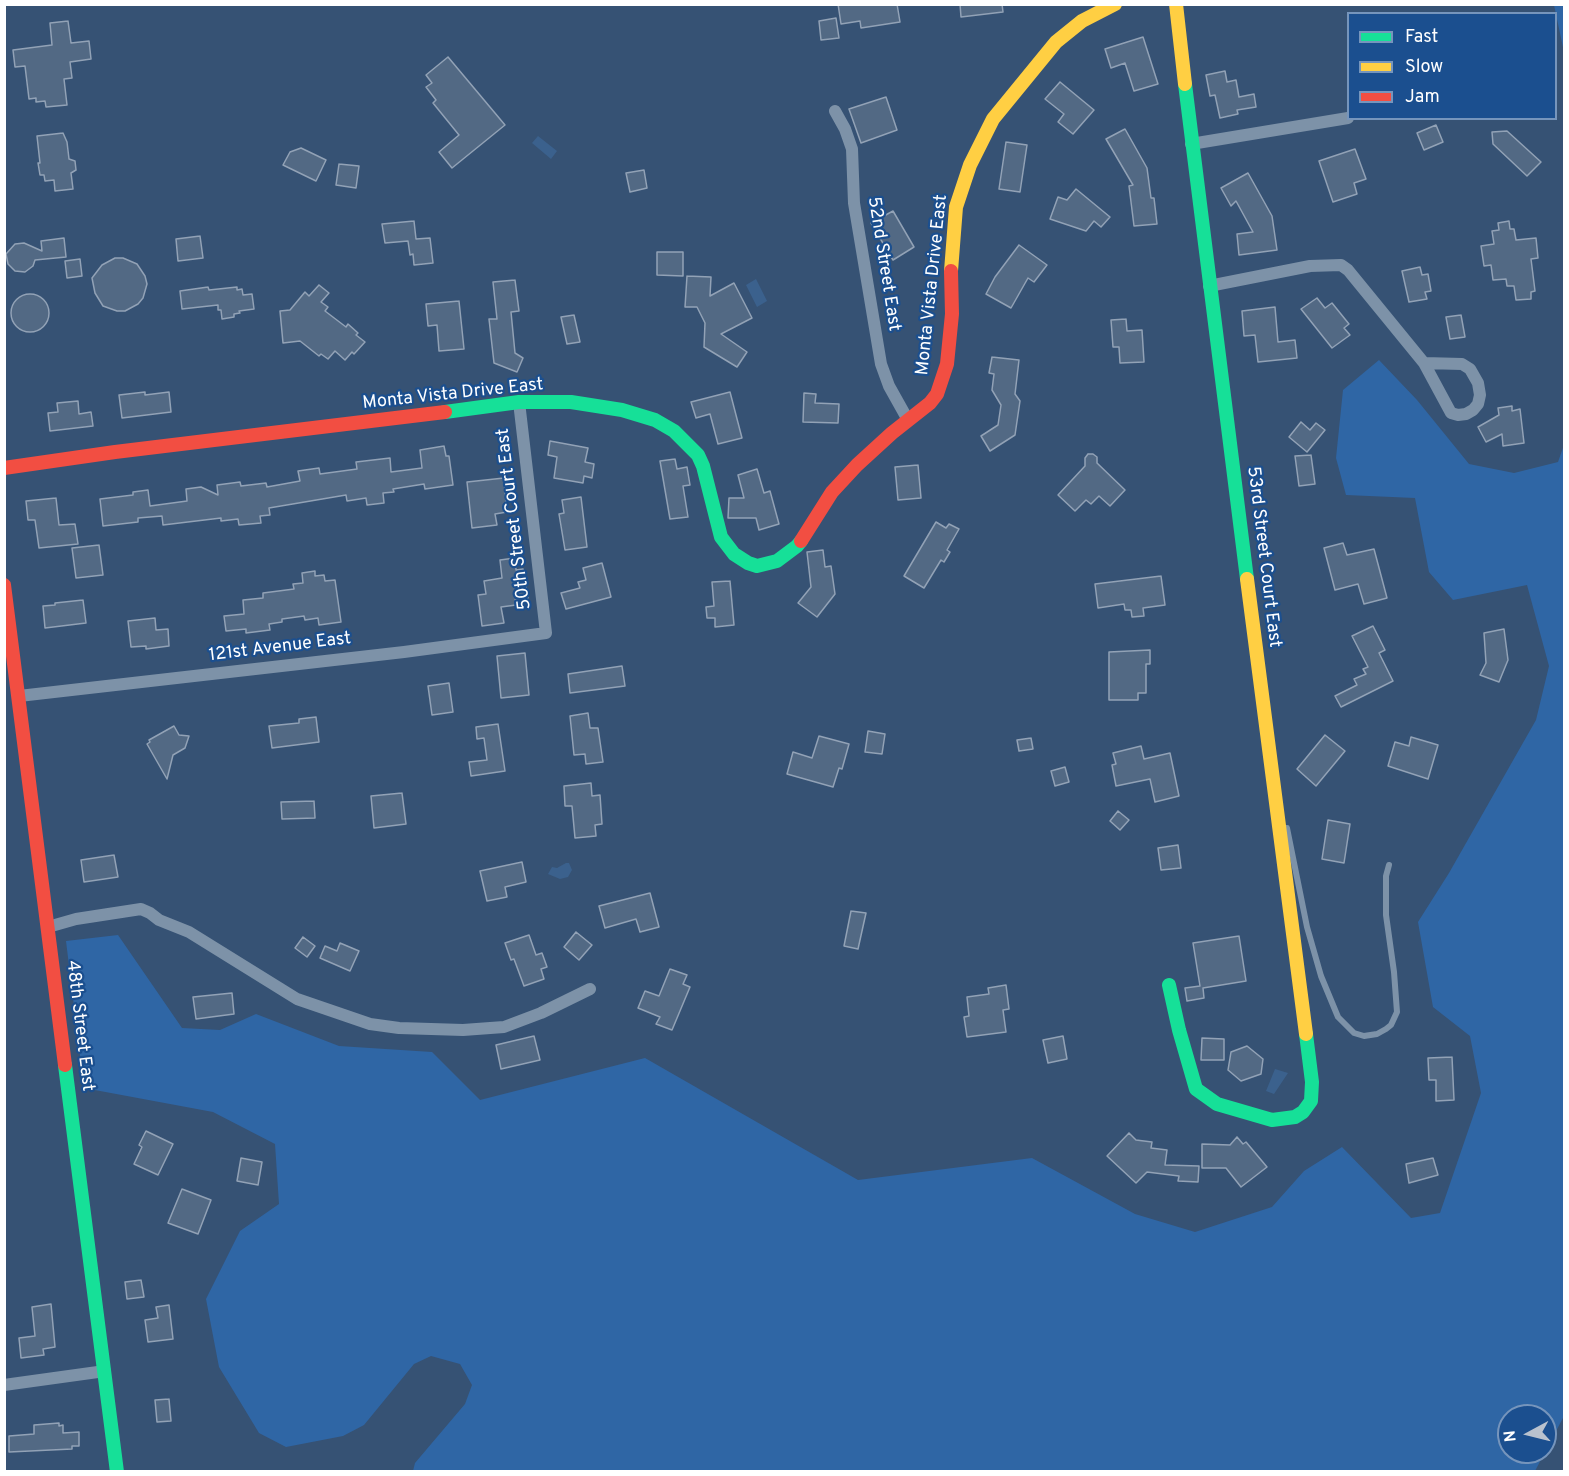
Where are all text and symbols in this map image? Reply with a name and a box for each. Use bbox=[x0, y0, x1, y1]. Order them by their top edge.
legend bbox=[1347, 12, 1557, 120]
text: Fast bbox=[1405, 26, 1438, 49]
text: Slow bbox=[1405, 56, 1443, 79]
text: Jam bbox=[1405, 86, 1440, 109]
street label: Monta Vista Drive East bbox=[913, 194, 953, 376]
street label: 52nd Street East bbox=[862, 195, 904, 333]
street label: Monta Vista Drive East bbox=[362, 375, 544, 415]
street label: 50th Street Court East bbox=[493, 427, 537, 611]
street label: 53rd Street Court East bbox=[1241, 465, 1285, 649]
street label: 121st Avenue East bbox=[208, 629, 352, 667]
street label: 48th Street East bbox=[60, 959, 98, 1093]
north arrow bbox=[1497, 1404, 1557, 1464]
text: N bbox=[1500, 1429, 1522, 1443]

